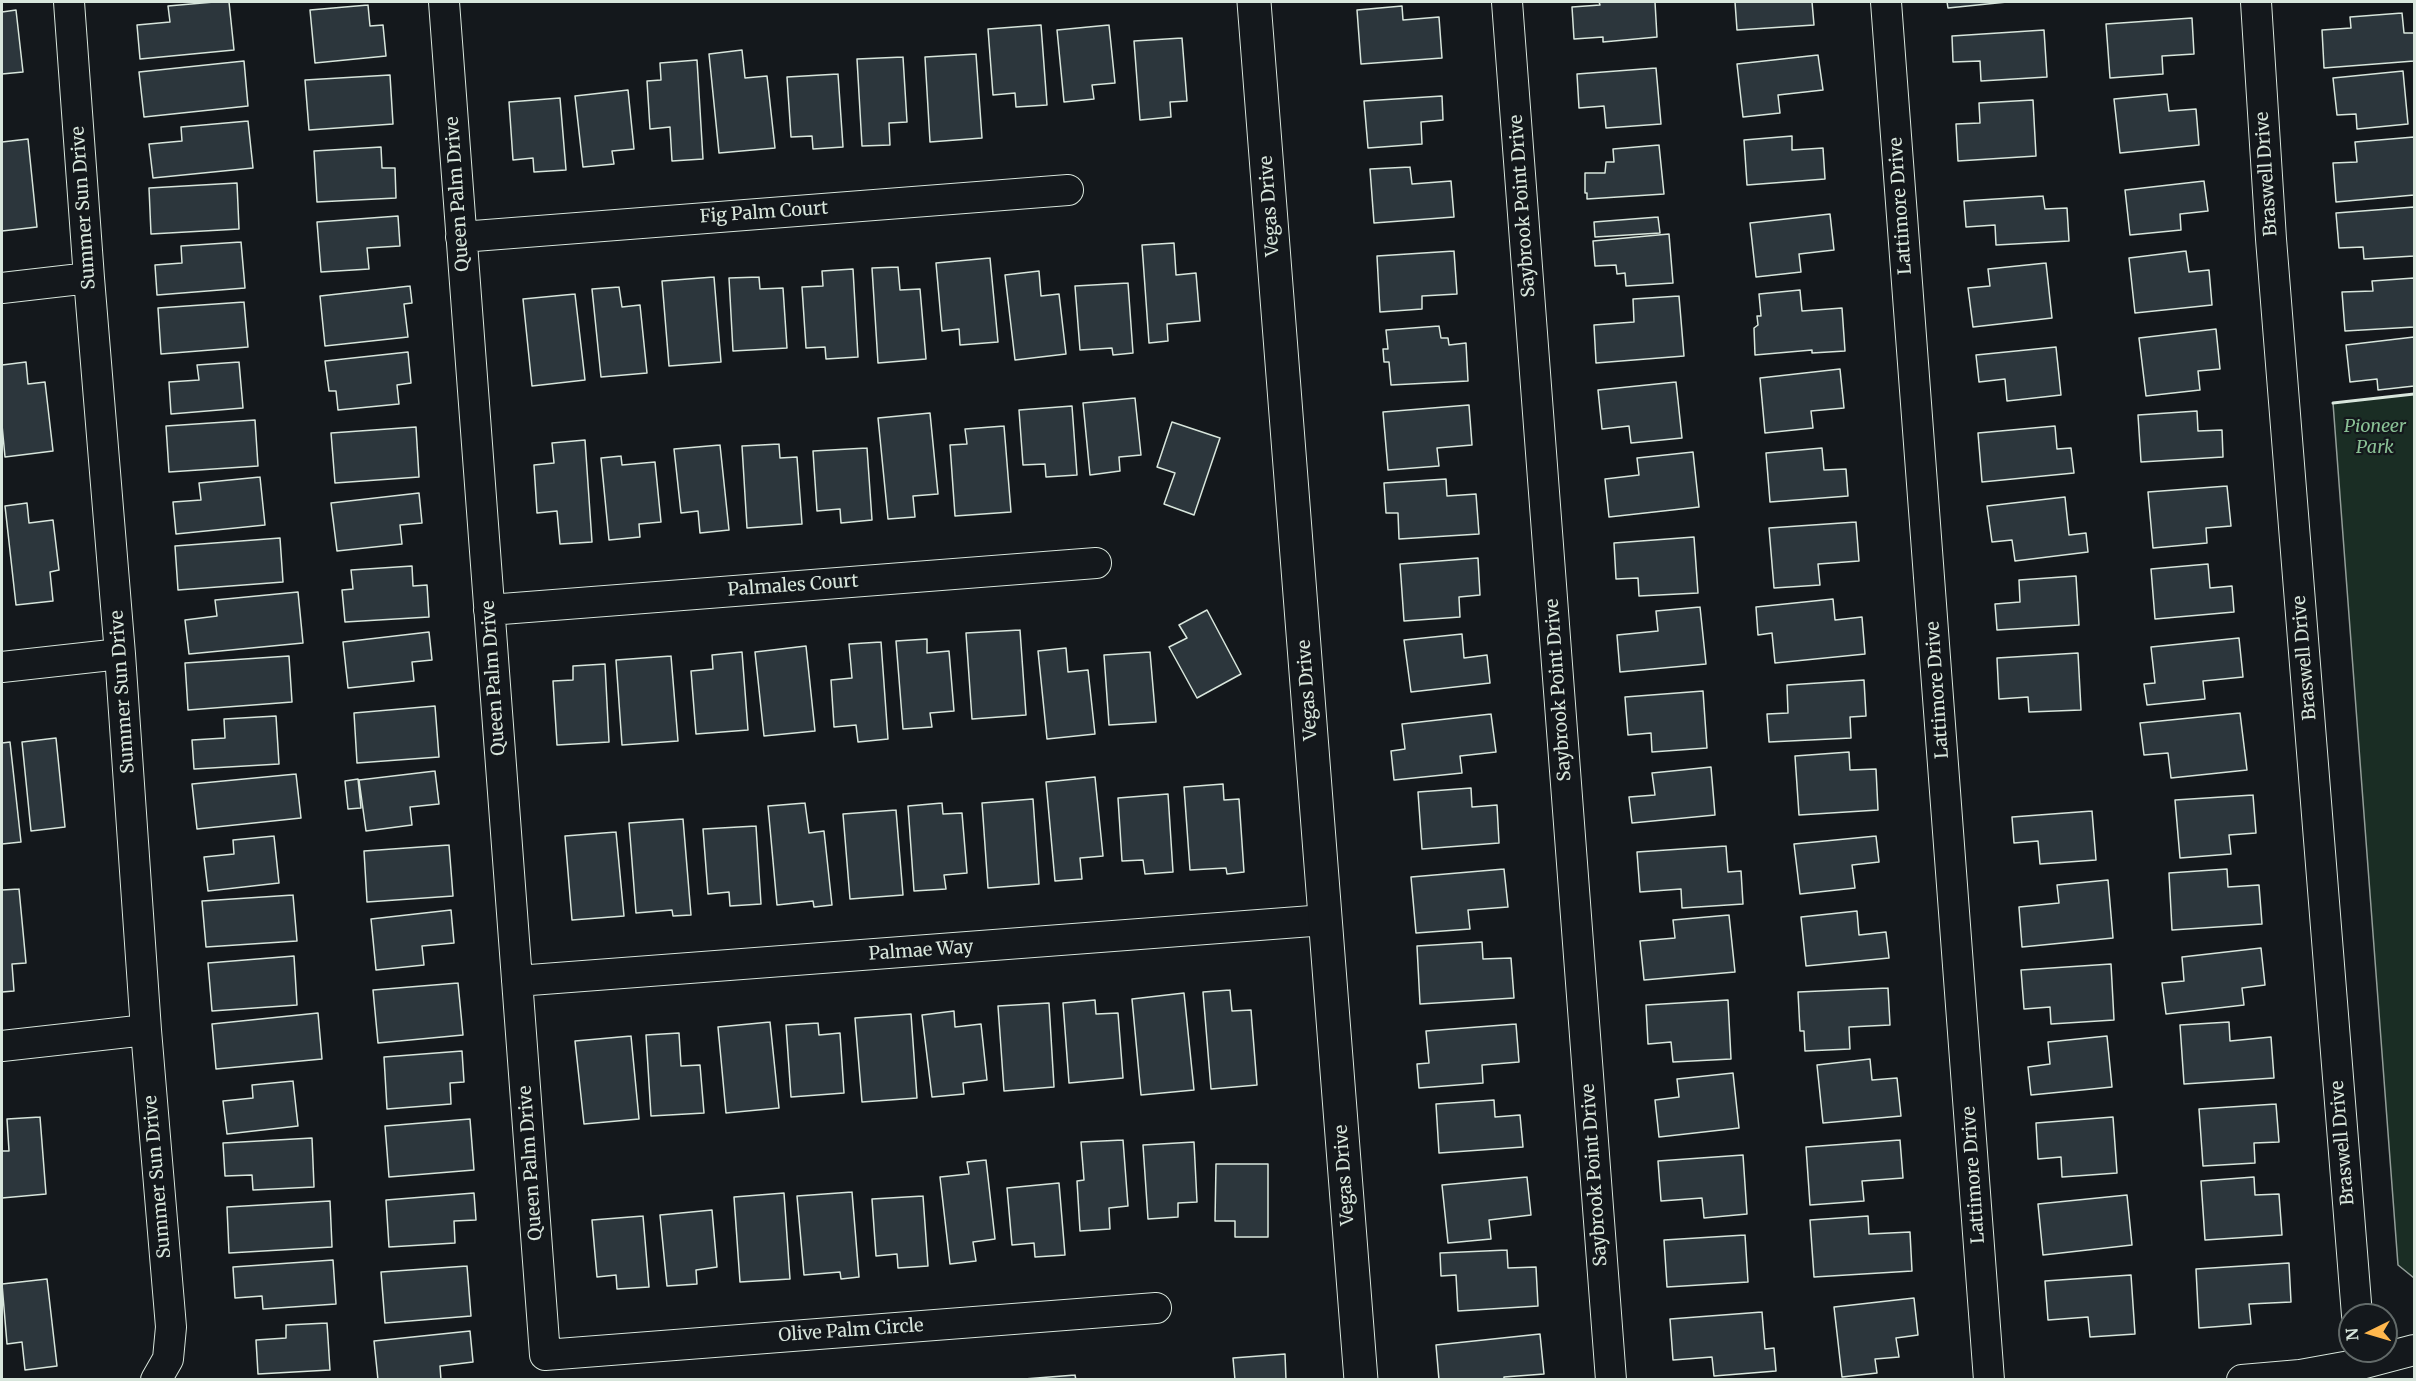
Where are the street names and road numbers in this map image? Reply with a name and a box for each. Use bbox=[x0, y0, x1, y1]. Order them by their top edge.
street label: Braswell Drive bbox=[2252, 111, 2282, 237]
street label: Saybrook Point Drive bbox=[1506, 114, 1540, 298]
street label: Queen Palm Drive bbox=[442, 116, 474, 272]
street label: Summer Sun Drive bbox=[68, 126, 100, 290]
street label: Lattimore Drive bbox=[1885, 137, 1917, 275]
street label: Vegas Drive bbox=[1256, 155, 1284, 257]
street label: Fig Palm Court bbox=[699, 198, 829, 228]
street label: Palmales Court bbox=[727, 571, 859, 601]
street label: Braswell Drive bbox=[2289, 595, 2321, 721]
street label: Saybrook Point Drive bbox=[1542, 598, 1576, 782]
street label: Queen Palm Drive bbox=[478, 600, 510, 756]
street label: Summer Sun Drive bbox=[107, 610, 139, 774]
street label: Lattimore Drive bbox=[1922, 621, 1954, 759]
street label: Vegas Drive bbox=[1294, 639, 1322, 741]
street label: Palmae Way bbox=[868, 937, 974, 965]
street label: Braswell Drive bbox=[2327, 1080, 2359, 1206]
street label: Saybrook Point Drive bbox=[1578, 1083, 1612, 1267]
street label: Queen Palm Drive bbox=[515, 1085, 547, 1241]
street label: Summer Sun Drive bbox=[140, 1095, 176, 1259]
street label: Lattimore Drive bbox=[1958, 1106, 1990, 1244]
street label: Vegas Drive bbox=[1331, 1124, 1359, 1226]
street label: Olive Palm Circle bbox=[778, 1315, 924, 1347]

